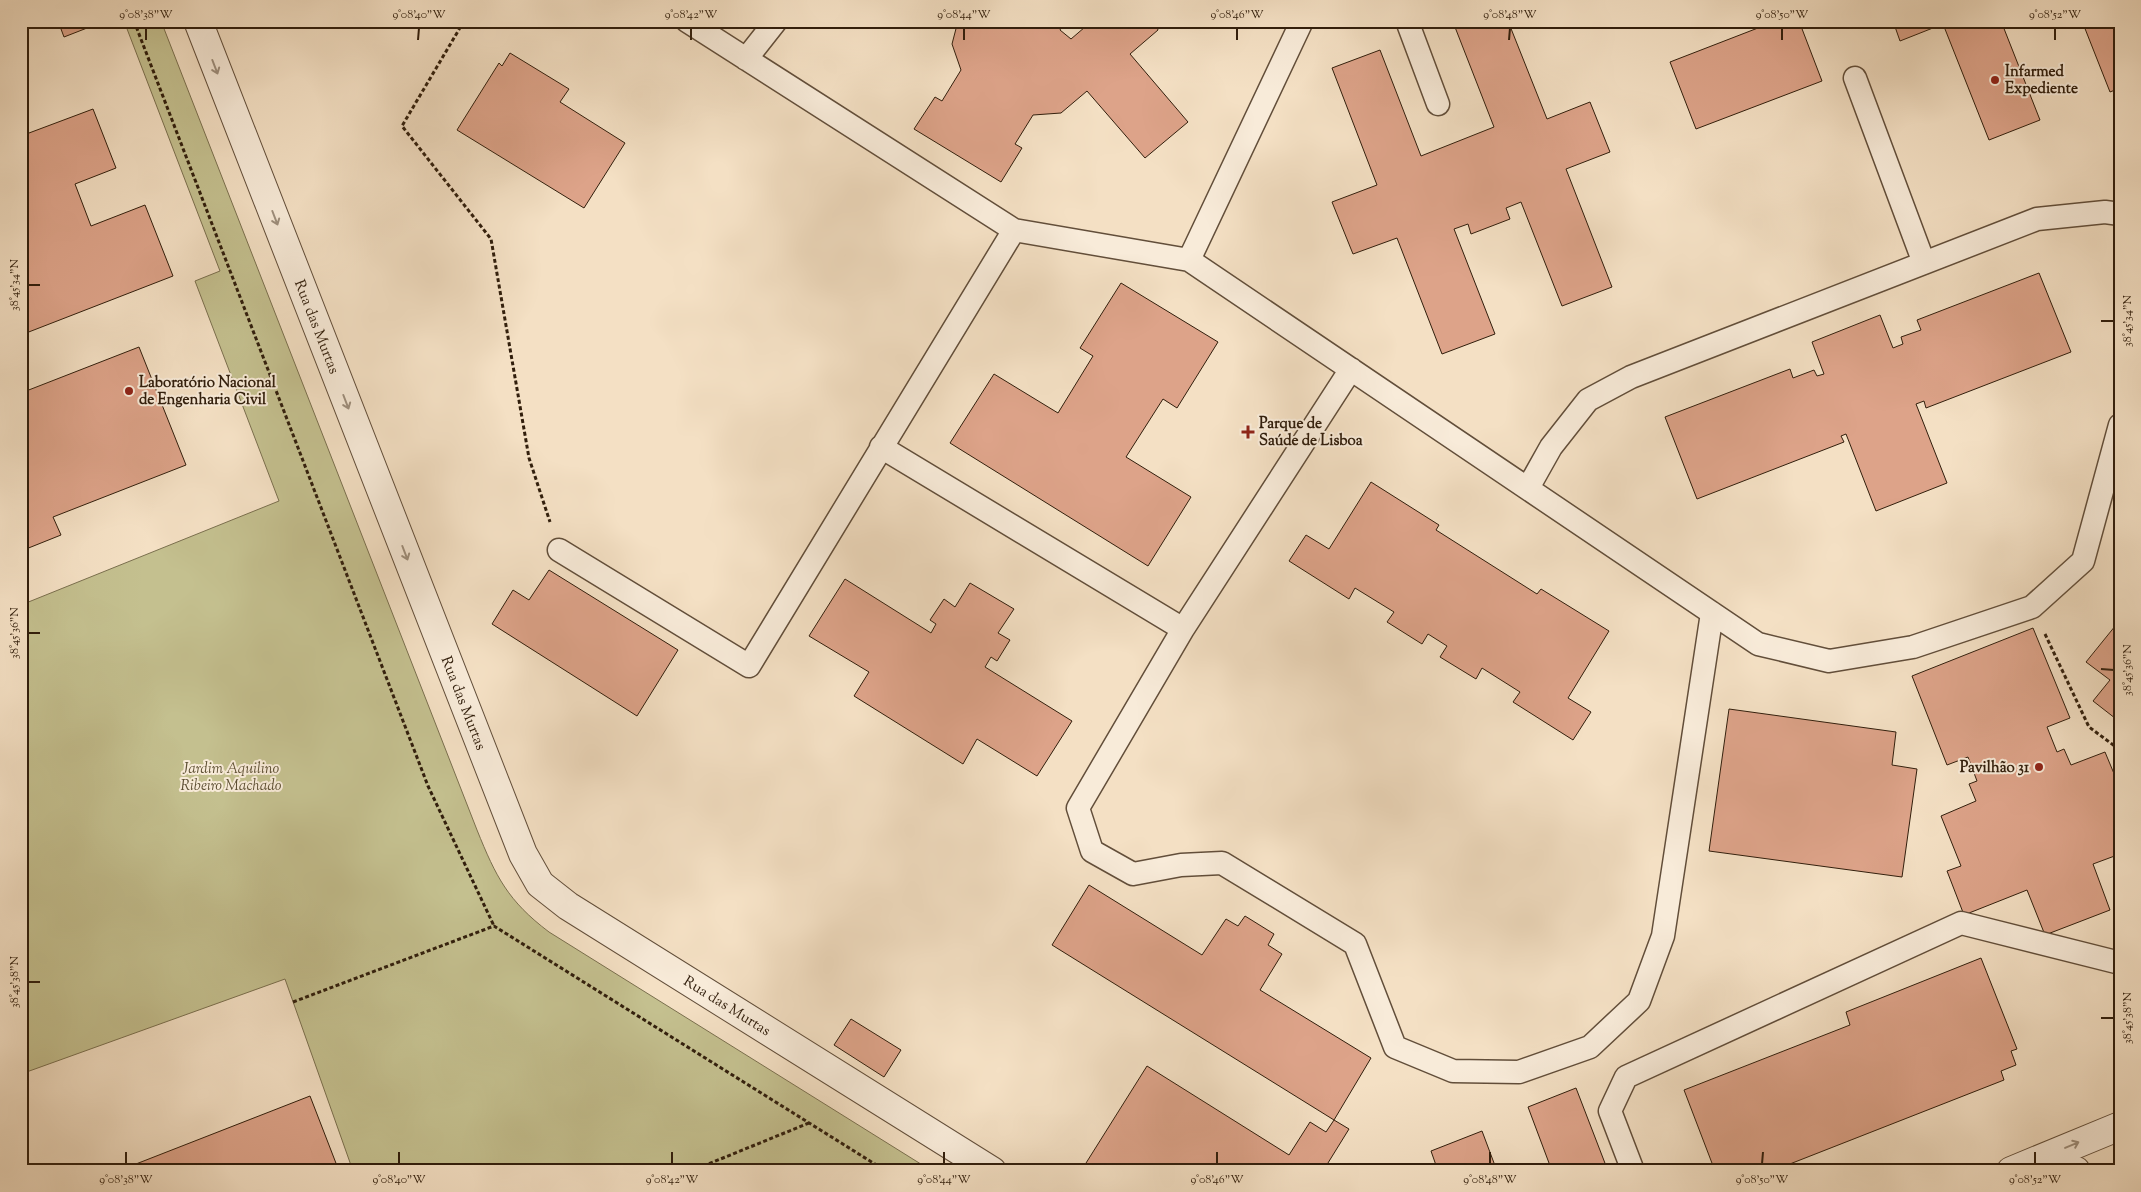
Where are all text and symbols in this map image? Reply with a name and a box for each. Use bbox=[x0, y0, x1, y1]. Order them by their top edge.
text: 9°08'38"W bbox=[119, 6, 173, 24]
text: 9°08'40"W bbox=[392, 6, 446, 24]
text: 9°08'42"W bbox=[665, 6, 718, 24]
text: 9°08'44"W bbox=[937, 6, 991, 24]
text: 9°08'46"W bbox=[1210, 6, 1264, 24]
text: 9°08'48"W bbox=[1483, 6, 1537, 24]
text: 9°08'50"W bbox=[1756, 6, 1809, 24]
text: 9°08'52"W bbox=[2029, 6, 2082, 24]
one-way arrow bbox=[211, 59, 221, 74]
place label: Infarmed Expediente bbox=[2005, 62, 2078, 100]
marker: Infarmed Expediente bbox=[1989, 74, 2001, 86]
one-way arrow bbox=[270, 210, 280, 225]
text: 38°45'34"N bbox=[6, 259, 24, 311]
street label: Rua das Murtas bbox=[288, 277, 344, 377]
text: 38°45'34"N bbox=[2119, 295, 2137, 347]
place label: Laboratório Nacional de Engenharia Civil bbox=[139, 373, 277, 411]
marker: Laboratório Nacional de Engenharia Civil bbox=[123, 385, 135, 397]
one-way arrow bbox=[342, 394, 352, 409]
place label: Parque de Saúde de Lisboa bbox=[1259, 414, 1363, 452]
marker: Parque de Saúde de Lisboa bbox=[1241, 425, 1255, 439]
one-way arrow bbox=[402, 546, 411, 561]
text: 38°45'36"N bbox=[6, 607, 24, 659]
text: 38°45'36"N bbox=[2119, 644, 2137, 696]
street label: Rua das Murtas bbox=[435, 653, 491, 754]
place label: Pavilhão 31 bbox=[1960, 758, 2030, 779]
park label: Jardim Aquilino Ribeiro Machado bbox=[181, 759, 282, 797]
marker: Pavilhão 31 bbox=[2033, 761, 2045, 773]
text: 38°45'38"N bbox=[6, 956, 24, 1008]
street label: Rua das Murtas bbox=[679, 972, 774, 1042]
text: 38°45'38"N bbox=[2119, 992, 2137, 1044]
one-way arrow bbox=[2064, 1140, 2079, 1150]
text: 9°08'38"W bbox=[99, 1171, 153, 1189]
text: 9°08'40"W bbox=[372, 1171, 426, 1189]
text: 9°08'42"W bbox=[646, 1171, 699, 1189]
text: 9°08'44"W bbox=[917, 1171, 971, 1189]
text: 9°08'46"W bbox=[1190, 1171, 1244, 1189]
text: 9°08'48"W bbox=[1463, 1171, 1517, 1189]
text: 9°08'50"W bbox=[1736, 1171, 1789, 1189]
text: 9°08'52"W bbox=[2009, 1171, 2062, 1189]

